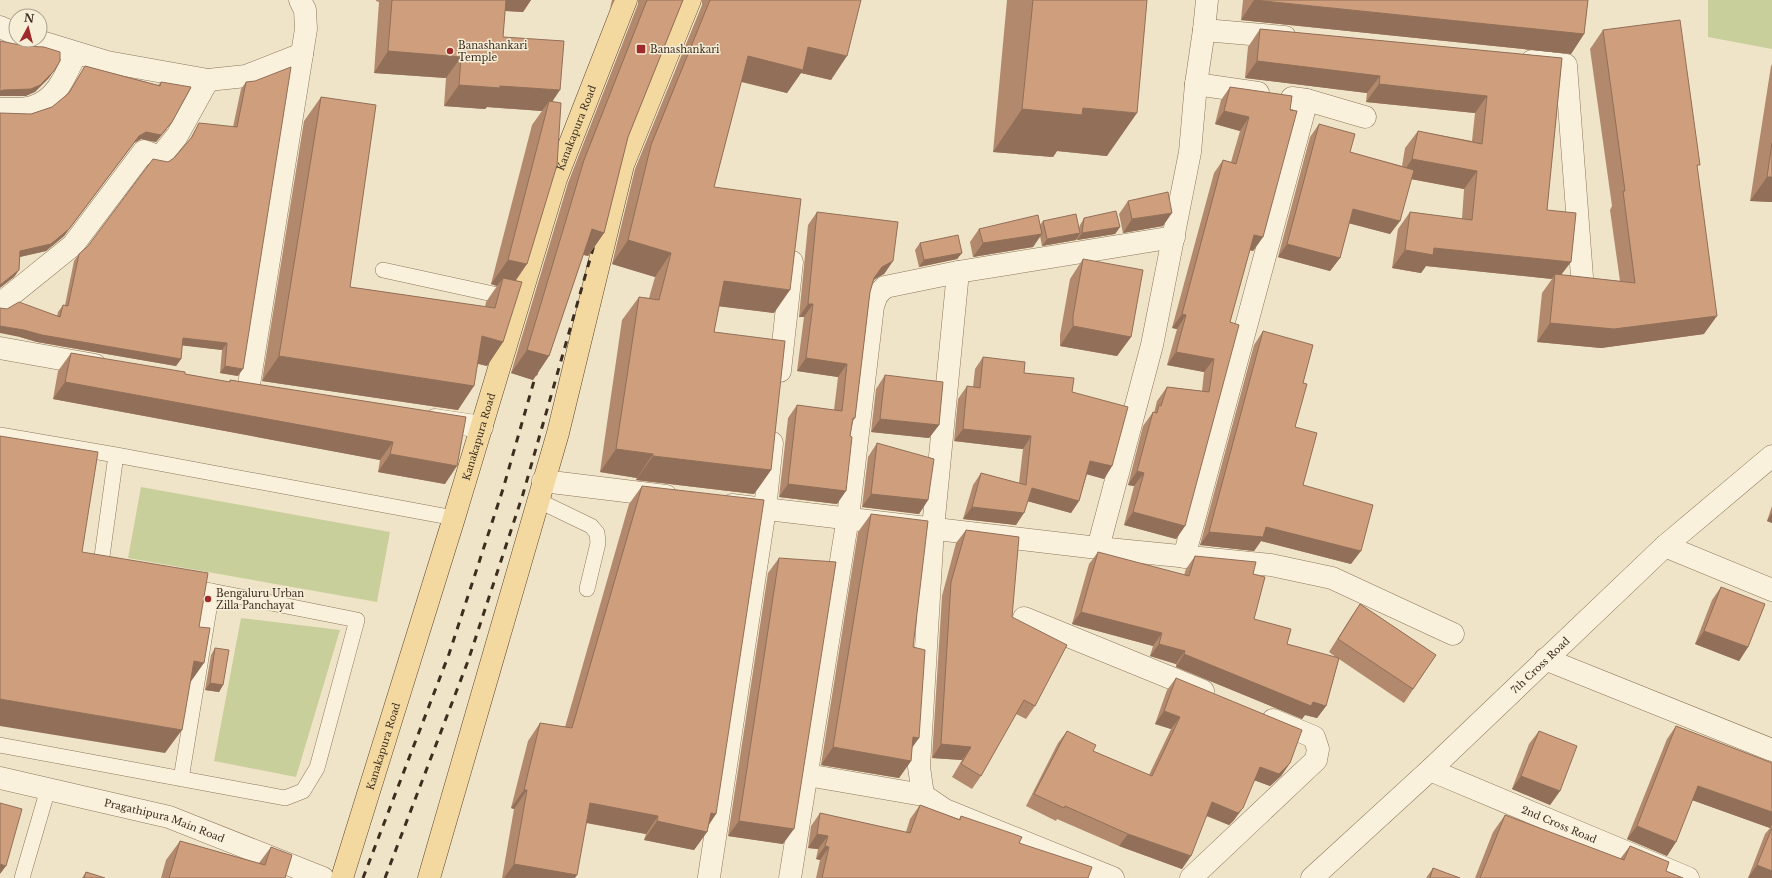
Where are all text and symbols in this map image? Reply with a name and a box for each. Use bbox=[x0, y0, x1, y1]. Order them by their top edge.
north arrow bbox=[8, 8, 48, 48]
text: N bbox=[23, 10, 36, 26]
place label: Banashankari Temple bbox=[458, 39, 528, 64]
marker: Banashankari bbox=[635, 43, 647, 55]
place label: Banashankari bbox=[650, 43, 720, 56]
marker: Banashankari Temple bbox=[445, 46, 455, 56]
street label: Kanakapura Road bbox=[553, 83, 599, 172]
street label: Kanakapura Road bbox=[459, 391, 498, 482]
place label: Bengaluru Urban Zilla Panchayat bbox=[216, 587, 304, 612]
marker: Bengaluru Urban Zilla Panchayat bbox=[203, 594, 213, 604]
street label: 7th Cross Road bbox=[1508, 634, 1572, 696]
street label: Kanakapura Road bbox=[363, 701, 403, 791]
street label: Pragathipura Main Road bbox=[103, 796, 227, 845]
street label: 2nd Cross Road bbox=[1519, 803, 1599, 846]

